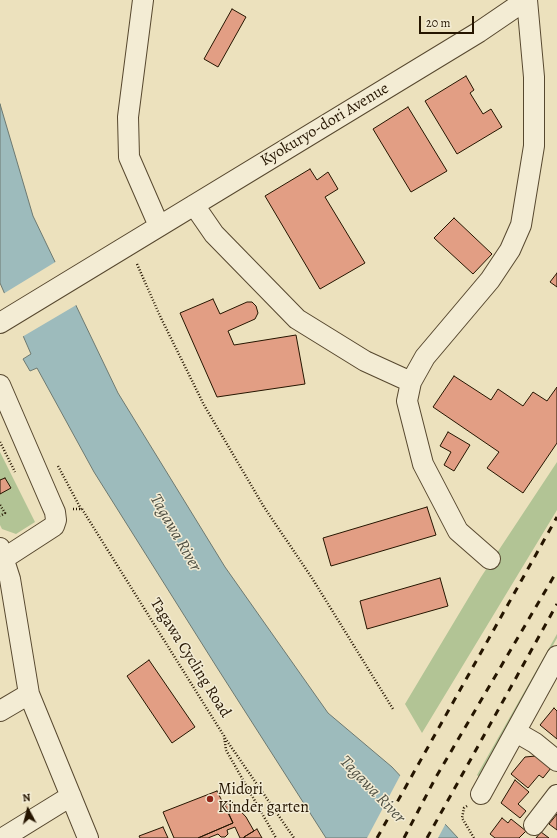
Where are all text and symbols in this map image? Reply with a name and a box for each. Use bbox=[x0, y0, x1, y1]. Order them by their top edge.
scale bar bbox=[421, 8, 476, 34]
text: 20 m bbox=[426, 15, 450, 31]
street label: Kyokuryo-dori Avenue bbox=[257, 79, 393, 171]
water label: Tagawa River bbox=[145, 491, 205, 575]
street label: Tagawa Cycling Road bbox=[146, 595, 234, 721]
water label: Tagawa River bbox=[335, 752, 409, 828]
place label: Midori Kinder garten bbox=[218, 780, 309, 818]
north arrow bbox=[8, 790, 48, 830]
text: N bbox=[22, 790, 31, 806]
marker: Midori Kinder garten bbox=[205, 794, 215, 804]

